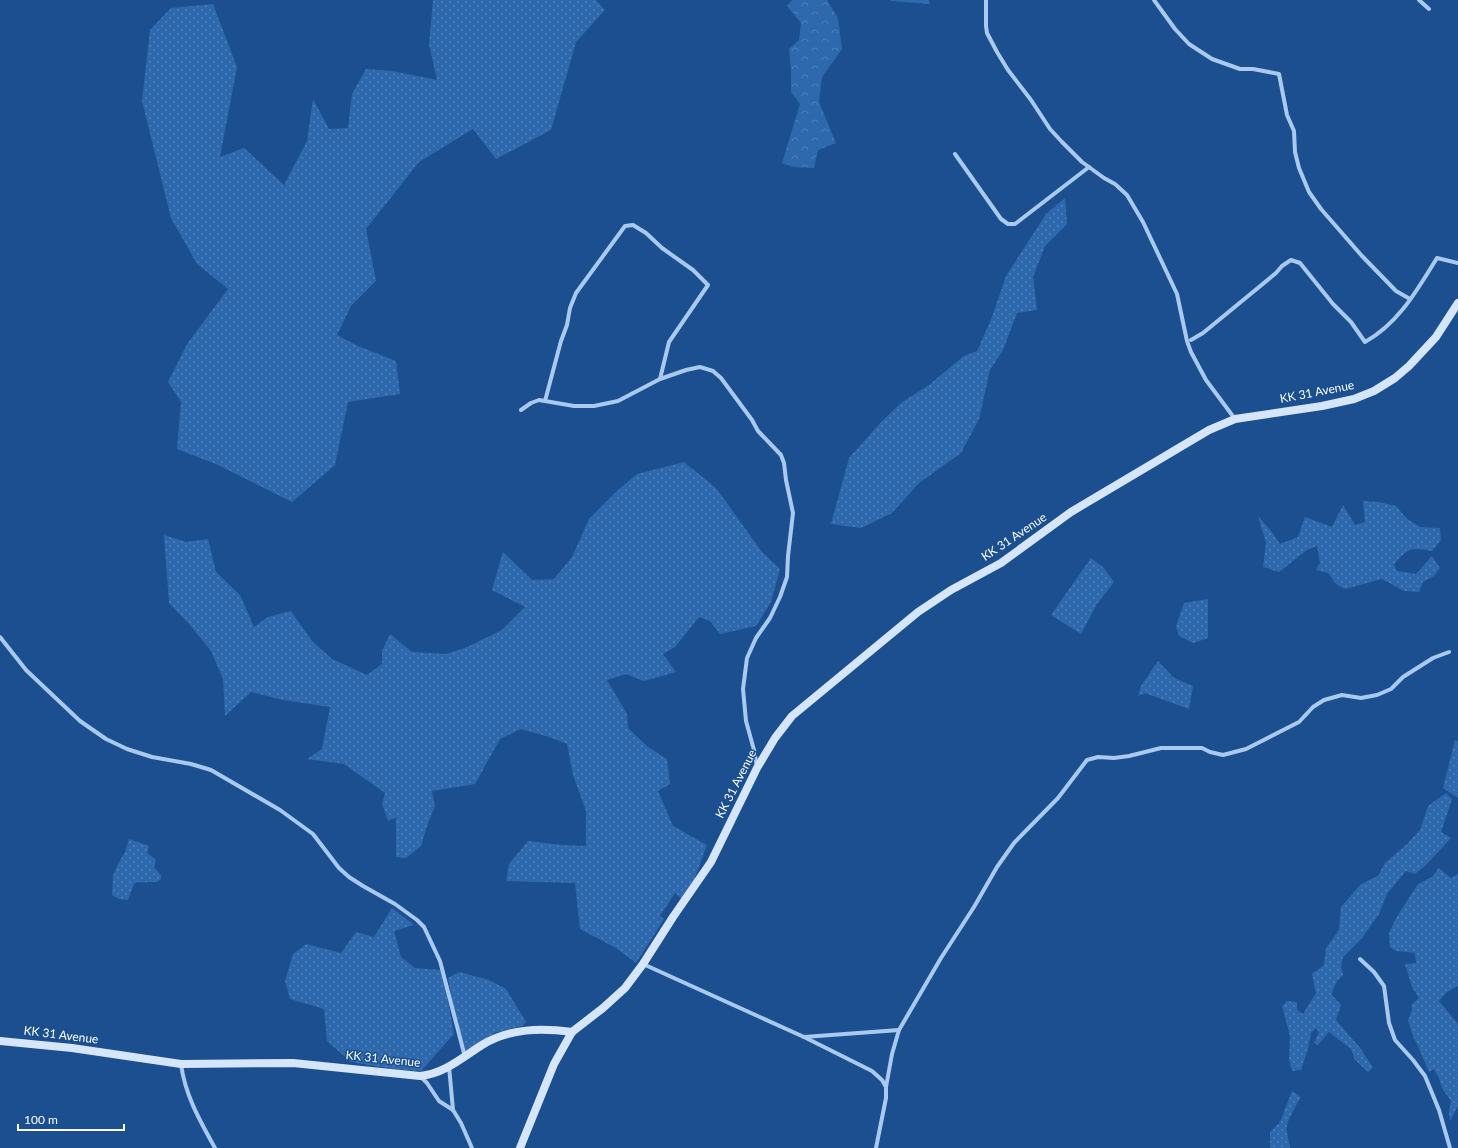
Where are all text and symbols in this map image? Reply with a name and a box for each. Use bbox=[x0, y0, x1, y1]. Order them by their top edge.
street label: KK 31 Avenue bbox=[1279, 377, 1355, 406]
street label: KK 31 Avenue bbox=[978, 509, 1049, 564]
street label: KK 31 Avenue bbox=[712, 747, 759, 821]
street label: KK 31 Avenue bbox=[23, 1022, 99, 1047]
street label: KK 31 Avenue bbox=[345, 1047, 421, 1070]
scale bar bbox=[18, 1106, 124, 1132]
text: 100 m bbox=[24, 1112, 58, 1127]

